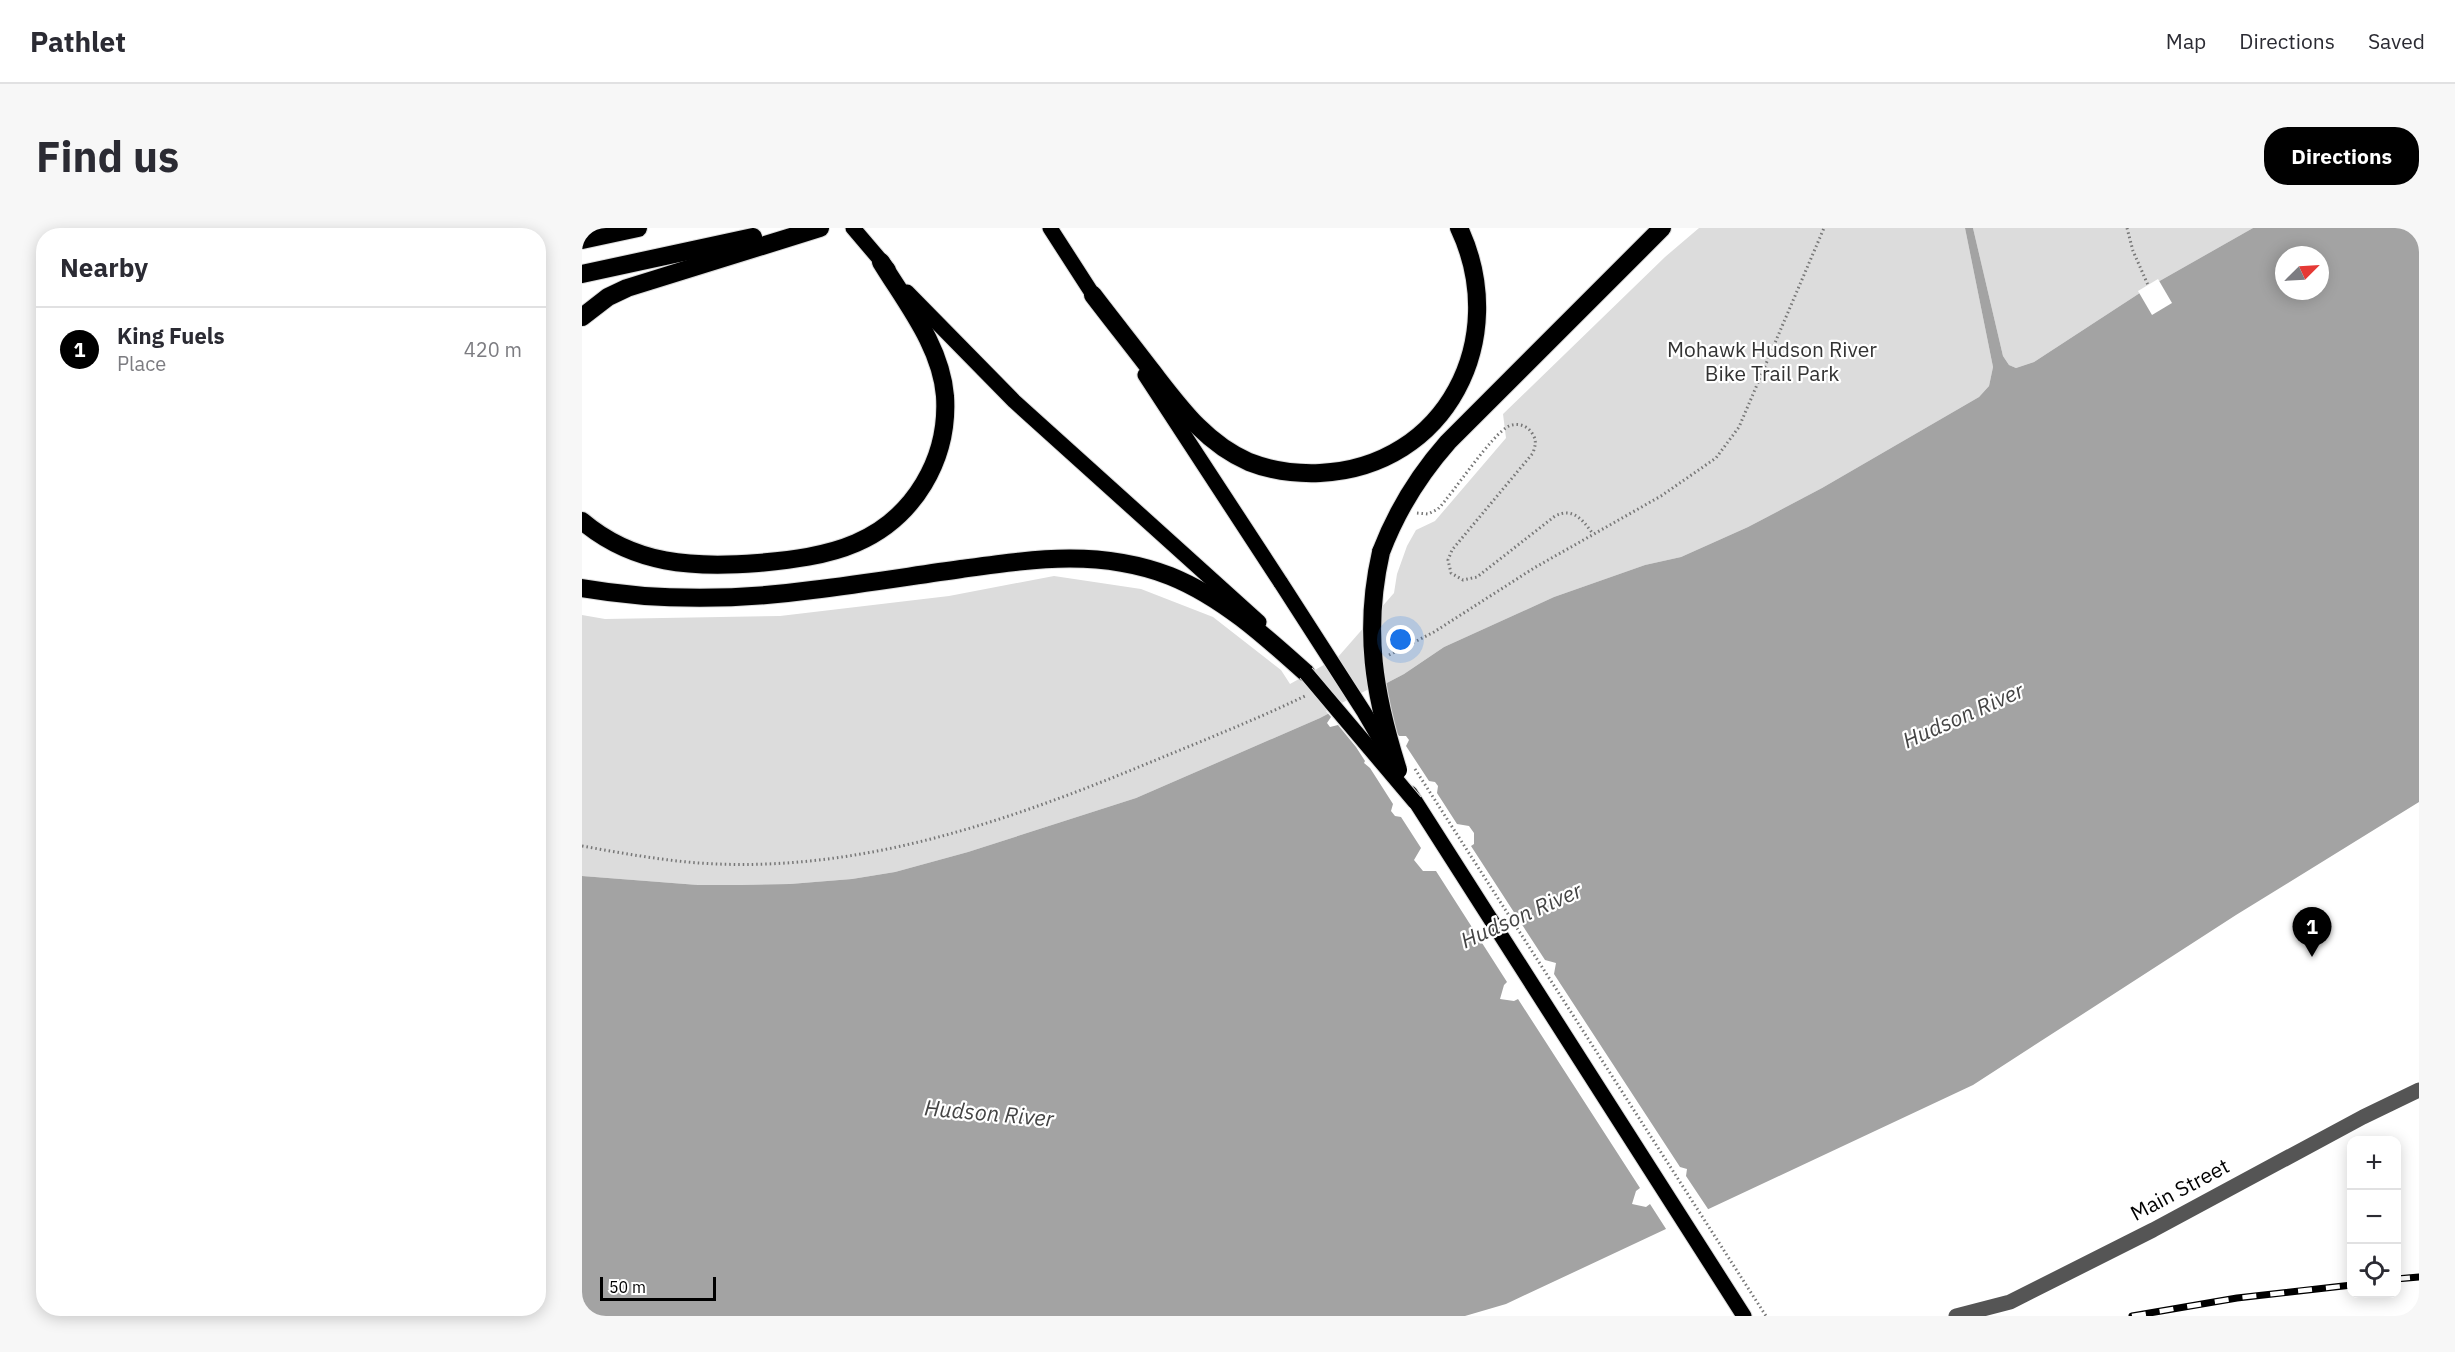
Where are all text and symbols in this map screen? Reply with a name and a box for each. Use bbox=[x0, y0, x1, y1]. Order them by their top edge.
text: Pathlet bbox=[30, 23, 126, 60]
text: Map bbox=[2166, 27, 2206, 55]
text: Directions bbox=[2239, 27, 2335, 55]
text: Saved bbox=[2368, 27, 2425, 55]
button: Directions bbox=[2264, 127, 2419, 185]
text: Find us bbox=[36, 129, 179, 184]
north arrow bbox=[2275, 246, 2329, 300]
text: Nearby bbox=[60, 250, 148, 284]
text: King Fuels bbox=[117, 321, 225, 350]
park label: Mohawk Hudson River Bike Trail Park bbox=[1667, 335, 1877, 387]
text: 1 bbox=[74, 336, 86, 363]
text: 420 m bbox=[464, 336, 522, 363]
text: Place bbox=[117, 350, 166, 377]
your location bbox=[1386, 625, 1415, 654]
water label: Hudson River bbox=[1898, 675, 2029, 754]
water label: Hudson River bbox=[1456, 875, 1587, 954]
pin: 1 bbox=[2292, 908, 2332, 957]
water label: Hudson River bbox=[923, 1092, 1056, 1133]
map controls bbox=[2347, 1136, 2401, 1298]
button: + bbox=[2347, 1136, 2401, 1190]
street label: Main Street bbox=[2125, 1151, 2234, 1227]
button: − bbox=[2347, 1190, 2401, 1244]
button: locate bbox=[2347, 1244, 2401, 1298]
scale bar bbox=[600, 1274, 716, 1302]
text: 50 m bbox=[609, 1277, 646, 1297]

